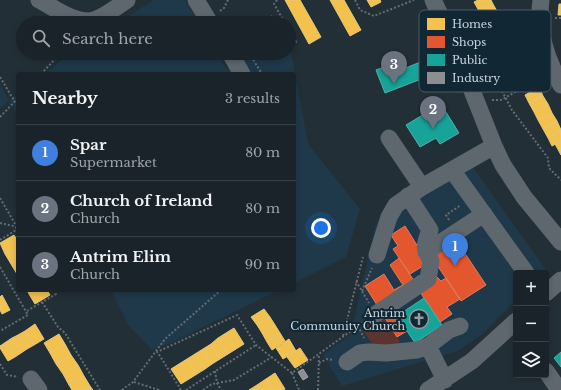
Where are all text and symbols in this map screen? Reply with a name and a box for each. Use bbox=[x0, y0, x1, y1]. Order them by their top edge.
legend bbox=[419, 10, 551, 92]
search box bbox=[16, 16, 296, 60]
text: Homes bbox=[452, 17, 492, 31]
icon: search bbox=[30, 27, 52, 49]
text: Search here bbox=[62, 29, 153, 48]
text: Shops bbox=[452, 35, 486, 49]
pin: 3 bbox=[381, 51, 407, 84]
text: Public bbox=[452, 53, 487, 67]
text: Industry bbox=[452, 71, 500, 85]
text: Nearby bbox=[32, 88, 98, 109]
text: 3 results bbox=[225, 90, 280, 107]
pin: 2 bbox=[420, 96, 446, 129]
text: Spar bbox=[70, 135, 106, 154]
text: 1 bbox=[42, 144, 48, 161]
text: 80 m bbox=[245, 144, 280, 161]
text: Supermarket bbox=[70, 154, 157, 171]
text: Church of Ireland bbox=[70, 191, 213, 210]
text: 2 bbox=[41, 200, 49, 217]
text: 80 m bbox=[245, 200, 280, 217]
text: Church bbox=[70, 210, 120, 227]
your location bbox=[311, 218, 331, 238]
pin: 1 bbox=[442, 233, 468, 266]
text: Antrim Elim bbox=[70, 247, 171, 266]
text: 3 bbox=[41, 256, 49, 273]
text: 90 m bbox=[245, 256, 280, 273]
text: Church bbox=[70, 266, 120, 283]
map controls bbox=[513, 270, 549, 378]
button: + bbox=[513, 270, 549, 306]
place label: Antrim Community Church bbox=[290, 306, 405, 333]
button: − bbox=[513, 306, 549, 342]
church icon: Antrim Community Church bbox=[408, 308, 430, 330]
button: layers bbox=[513, 342, 549, 378]

